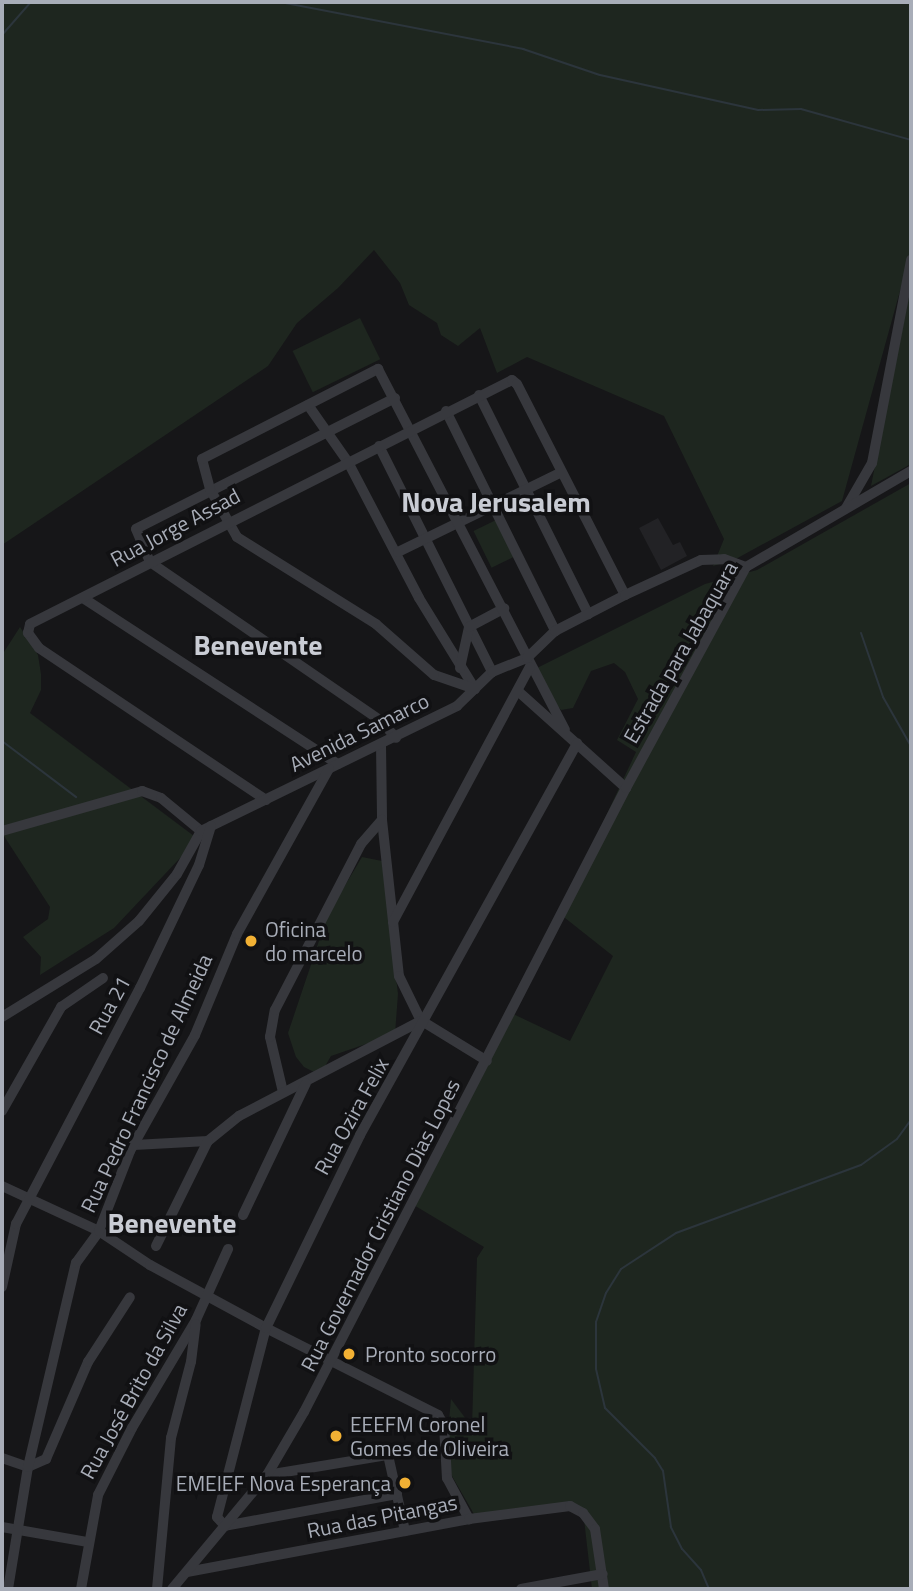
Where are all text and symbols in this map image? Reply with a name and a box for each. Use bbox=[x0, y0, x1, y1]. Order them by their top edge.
street label: Rua Jorge Assad bbox=[106, 482, 244, 572]
district label: Nova Jerusalem bbox=[401, 485, 591, 519]
street label: Estrada para Jabaquara bbox=[618, 557, 742, 747]
district label: Benevente bbox=[194, 628, 322, 662]
street label: Avenida Samarco bbox=[285, 687, 433, 777]
place label: Oficina do marcelo bbox=[265, 916, 363, 966]
marker: Oficina do marcelo bbox=[243, 933, 259, 949]
street label: Rua Pedro Francisco de Almeida bbox=[75, 950, 217, 1216]
street label: Rua 21 bbox=[83, 971, 135, 1039]
street label: Rua Ozira Felix bbox=[309, 1053, 393, 1179]
street label: Rua Governador Cristiano Dias Lopes bbox=[295, 1075, 465, 1375]
district label: Benevente bbox=[108, 1206, 236, 1240]
street label: Rua José Brito da Silva bbox=[74, 1299, 192, 1483]
place label: Pronto socorro bbox=[365, 1341, 496, 1367]
marker: Pronto socorro bbox=[339, 1344, 359, 1364]
place label: EEEFM Coronel Gomes de Oliveira bbox=[350, 1411, 509, 1461]
marker: EEEFM Coronel Gomes de Oliveira bbox=[328, 1428, 344, 1444]
place label: EMEIEF Nova Esperança bbox=[176, 1470, 391, 1496]
marker: EMEIEF Nova Esperança bbox=[397, 1475, 413, 1491]
street label: Rua das Pitangas bbox=[305, 1489, 459, 1543]

